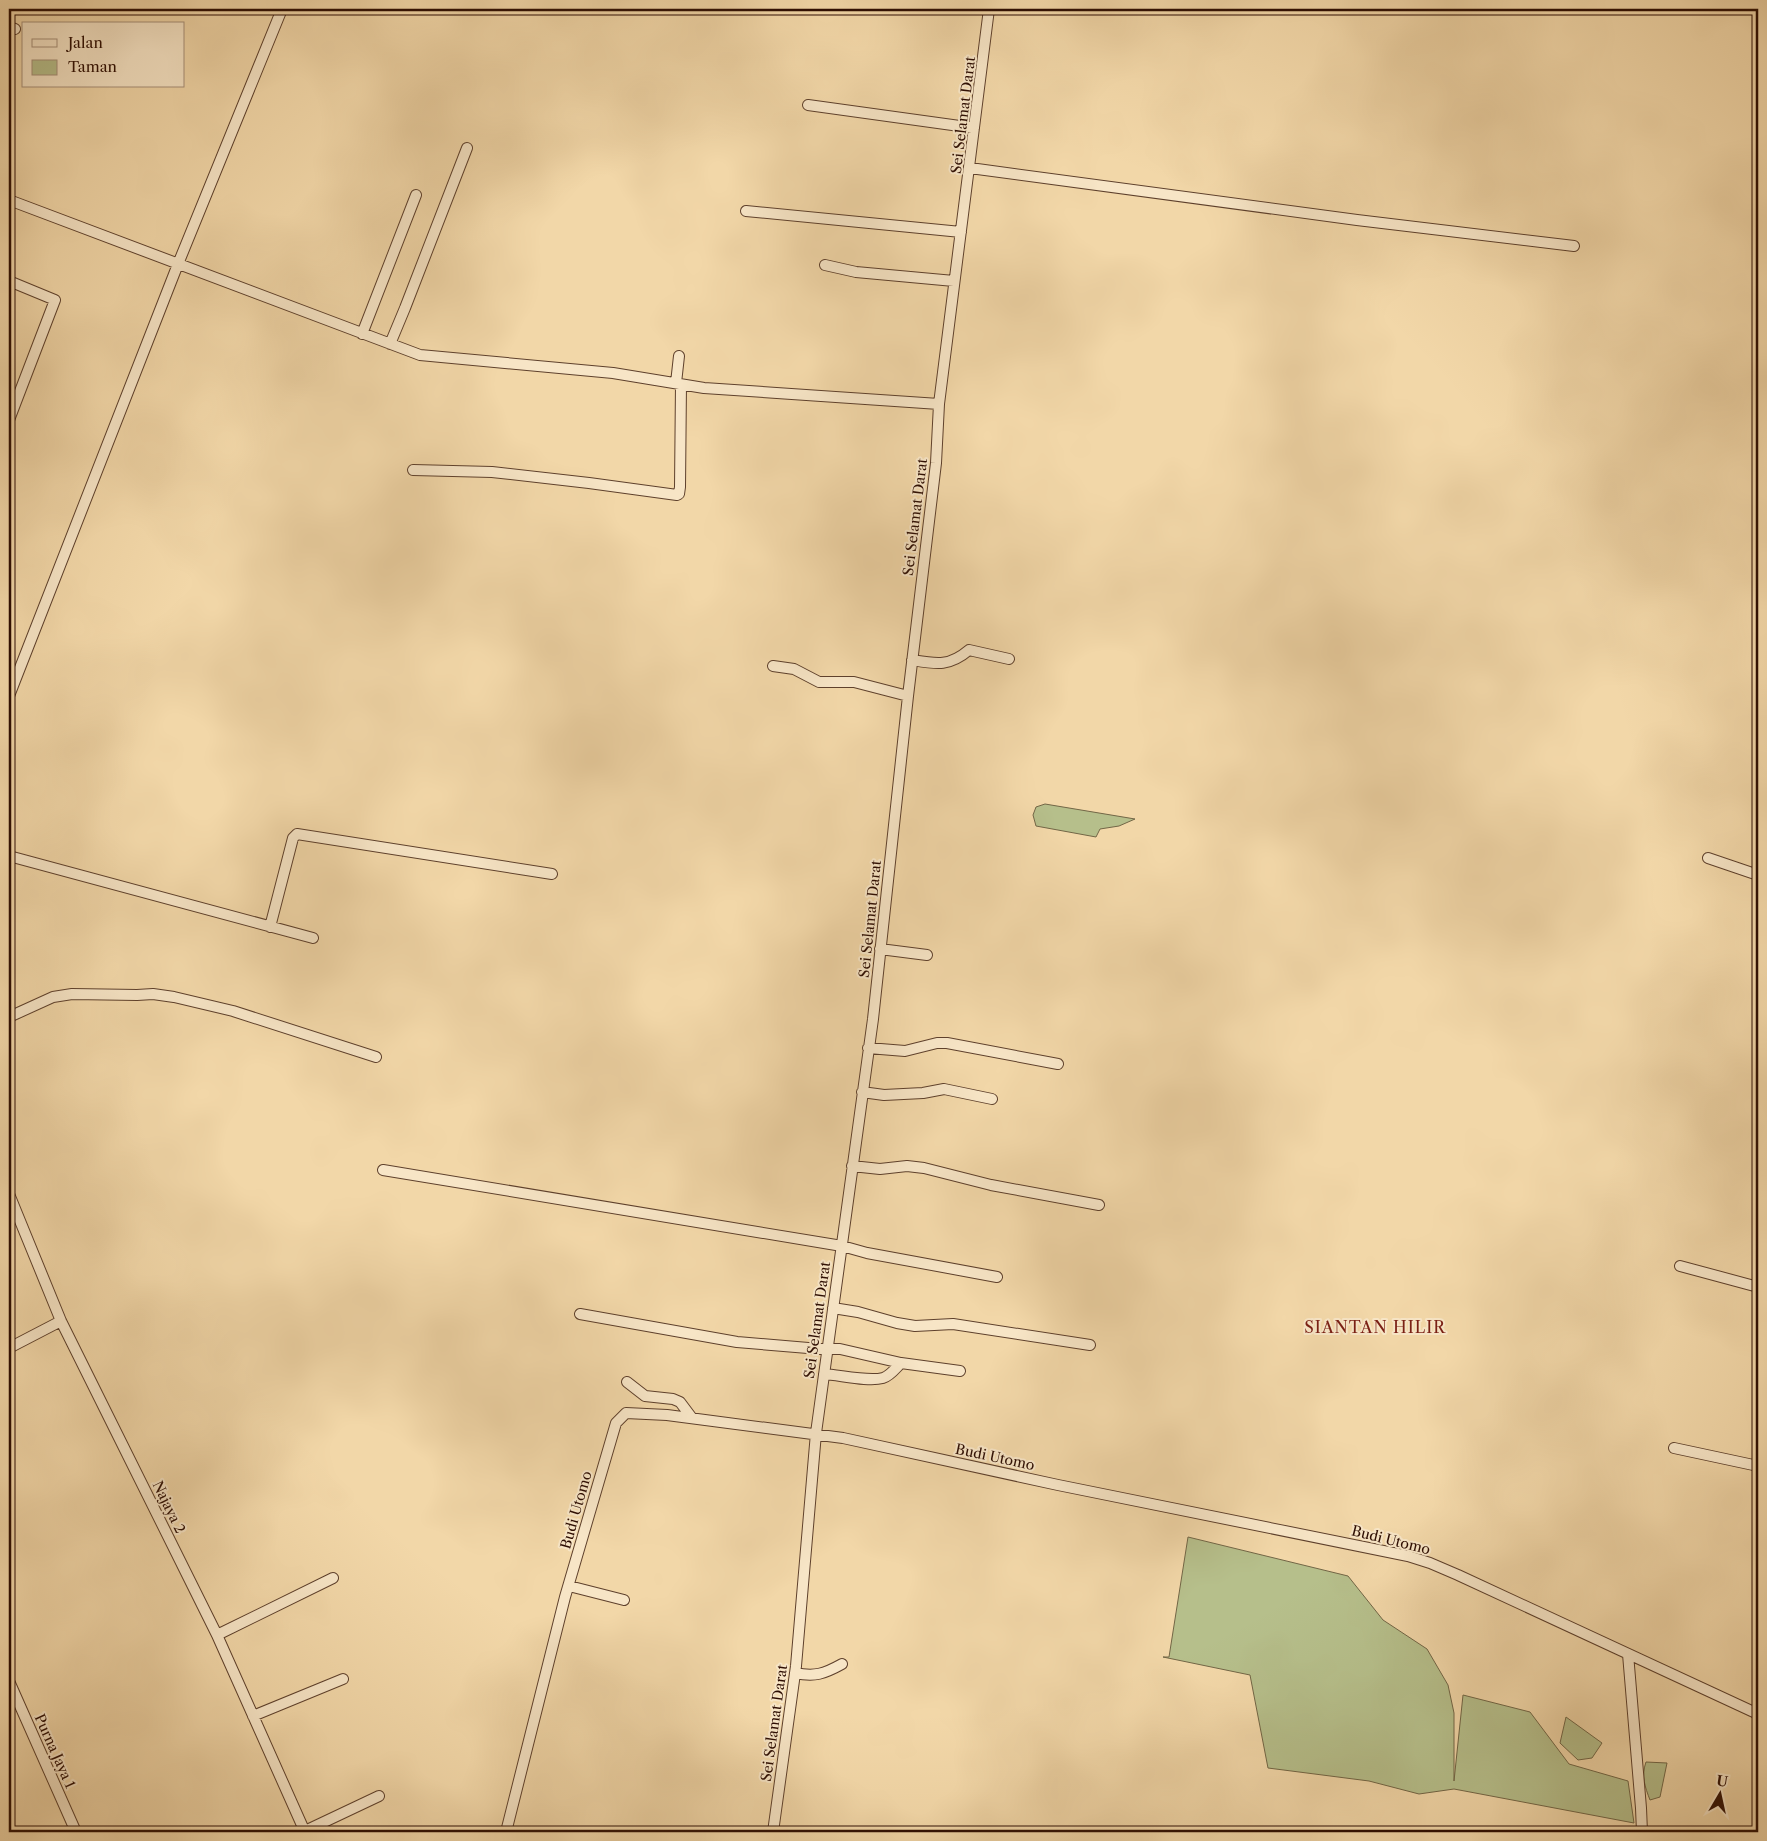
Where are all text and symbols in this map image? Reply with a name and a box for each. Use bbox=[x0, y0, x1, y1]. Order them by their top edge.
legend bbox=[22, 22, 185, 88]
text: Jalan bbox=[66, 33, 103, 52]
street label: Sei Selamat Darat bbox=[947, 55, 979, 175]
text: Taman bbox=[68, 57, 118, 76]
street label: Sei Selamat Darat bbox=[899, 457, 931, 577]
street label: Sei Selamat Darat bbox=[855, 859, 885, 979]
street label: Sei Selamat Darat bbox=[800, 1260, 834, 1380]
district label: SIANTAN HILIR bbox=[1304, 1317, 1446, 1337]
street label: Budi Utomo bbox=[954, 1440, 1036, 1474]
street label: Budi Utomo bbox=[556, 1469, 596, 1551]
street label: Najaya 2 bbox=[149, 1478, 189, 1536]
street label: Budi Utomo bbox=[1350, 1522, 1432, 1558]
street label: Sei Selamat Darat bbox=[757, 1663, 791, 1783]
street label: Purna Jaya 1 bbox=[31, 1711, 79, 1791]
north arrow bbox=[1694, 1768, 1744, 1818]
text: U bbox=[1715, 1771, 1730, 1791]

